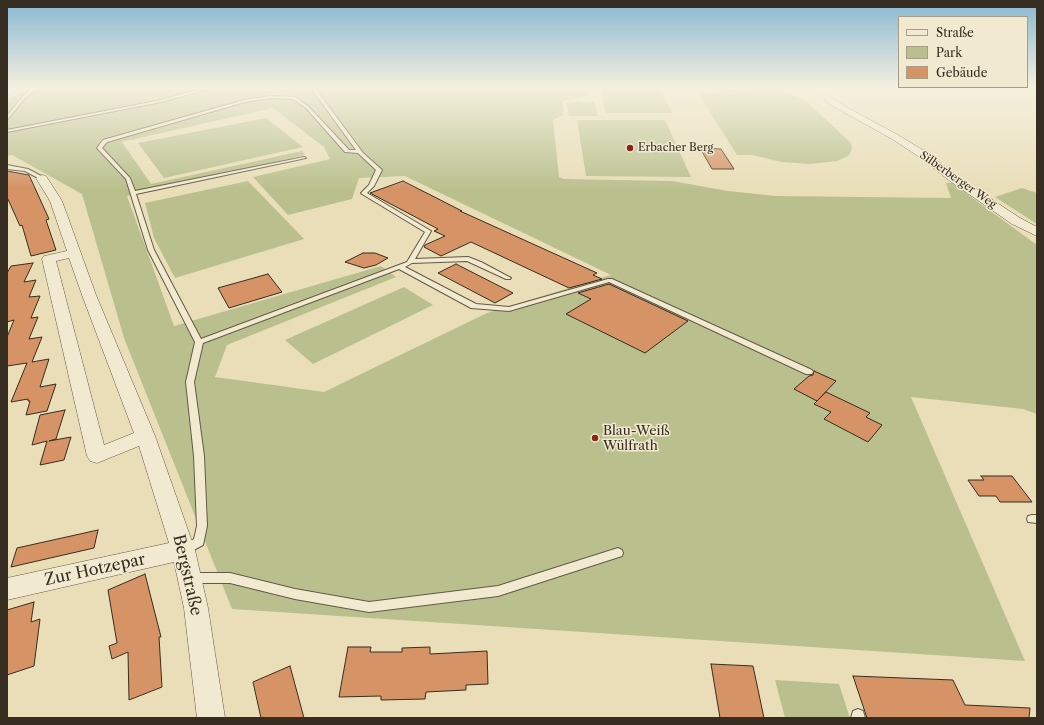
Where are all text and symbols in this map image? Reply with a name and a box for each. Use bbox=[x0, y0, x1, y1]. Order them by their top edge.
legend bbox=[898, 16, 1028, 88]
text: Straße bbox=[936, 25, 974, 40]
text: Park bbox=[936, 45, 962, 60]
text: Gebäude bbox=[936, 65, 987, 80]
place label: Erbacher Berg bbox=[638, 141, 713, 155]
marker: Erbacher Berg bbox=[625, 143, 635, 153]
street label: Silberberger Weg bbox=[917, 149, 999, 211]
place label: Blau-Weiß Wülfrath bbox=[603, 423, 669, 454]
marker: Blau-Weiß Wülfrath bbox=[590, 433, 600, 443]
street label: Bergstraße bbox=[168, 532, 206, 618]
street label: Zur Hotzepar bbox=[43, 550, 147, 590]

